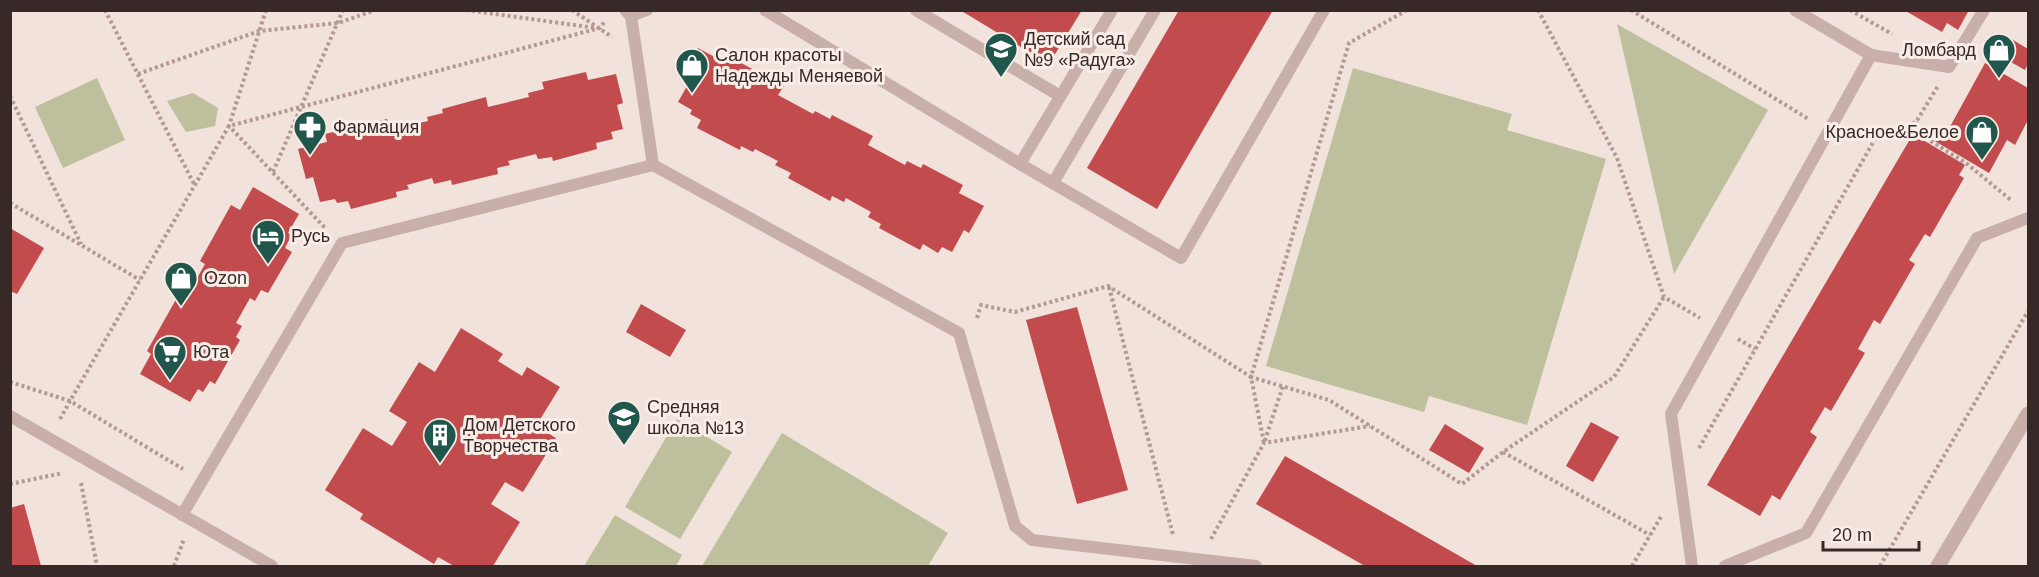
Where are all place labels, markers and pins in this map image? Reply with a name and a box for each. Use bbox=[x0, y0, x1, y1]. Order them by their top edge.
place label: Детский сад №9 «Радуга» bbox=[1024, 29, 1135, 70]
school or university icon: Детский сад №9 «Радуга» bbox=[983, 31, 1019, 78]
shop icon: Ломбард bbox=[1981, 32, 2017, 79]
place label: Ломбард bbox=[1902, 40, 1976, 60]
place label: Салон красоты Надежды Меняевой bbox=[715, 45, 883, 86]
shop icon: Салон красоты Надежды Меняевой bbox=[674, 47, 710, 94]
pharmacy icon: Фармация bbox=[292, 109, 328, 156]
shop icon: Красное&Белое bbox=[1964, 114, 2000, 161]
place label: Фармация bbox=[333, 117, 419, 137]
place label: Красное&Белое bbox=[1826, 122, 1959, 142]
hotel icon: Русь bbox=[250, 218, 286, 265]
place label: Русь bbox=[291, 226, 330, 246]
shop icon: Ozon bbox=[163, 260, 199, 307]
place label: Ozon bbox=[204, 268, 247, 288]
supermarket icon: Юта bbox=[152, 334, 188, 381]
place label: Юта bbox=[193, 342, 230, 362]
place label: Средняя школа №13 bbox=[647, 397, 744, 438]
school or university icon: Средняя школа №13 bbox=[606, 399, 642, 446]
place label: Дом Детского Творчества bbox=[463, 415, 576, 456]
building icon: Дом Детского Творчества bbox=[422, 417, 458, 464]

